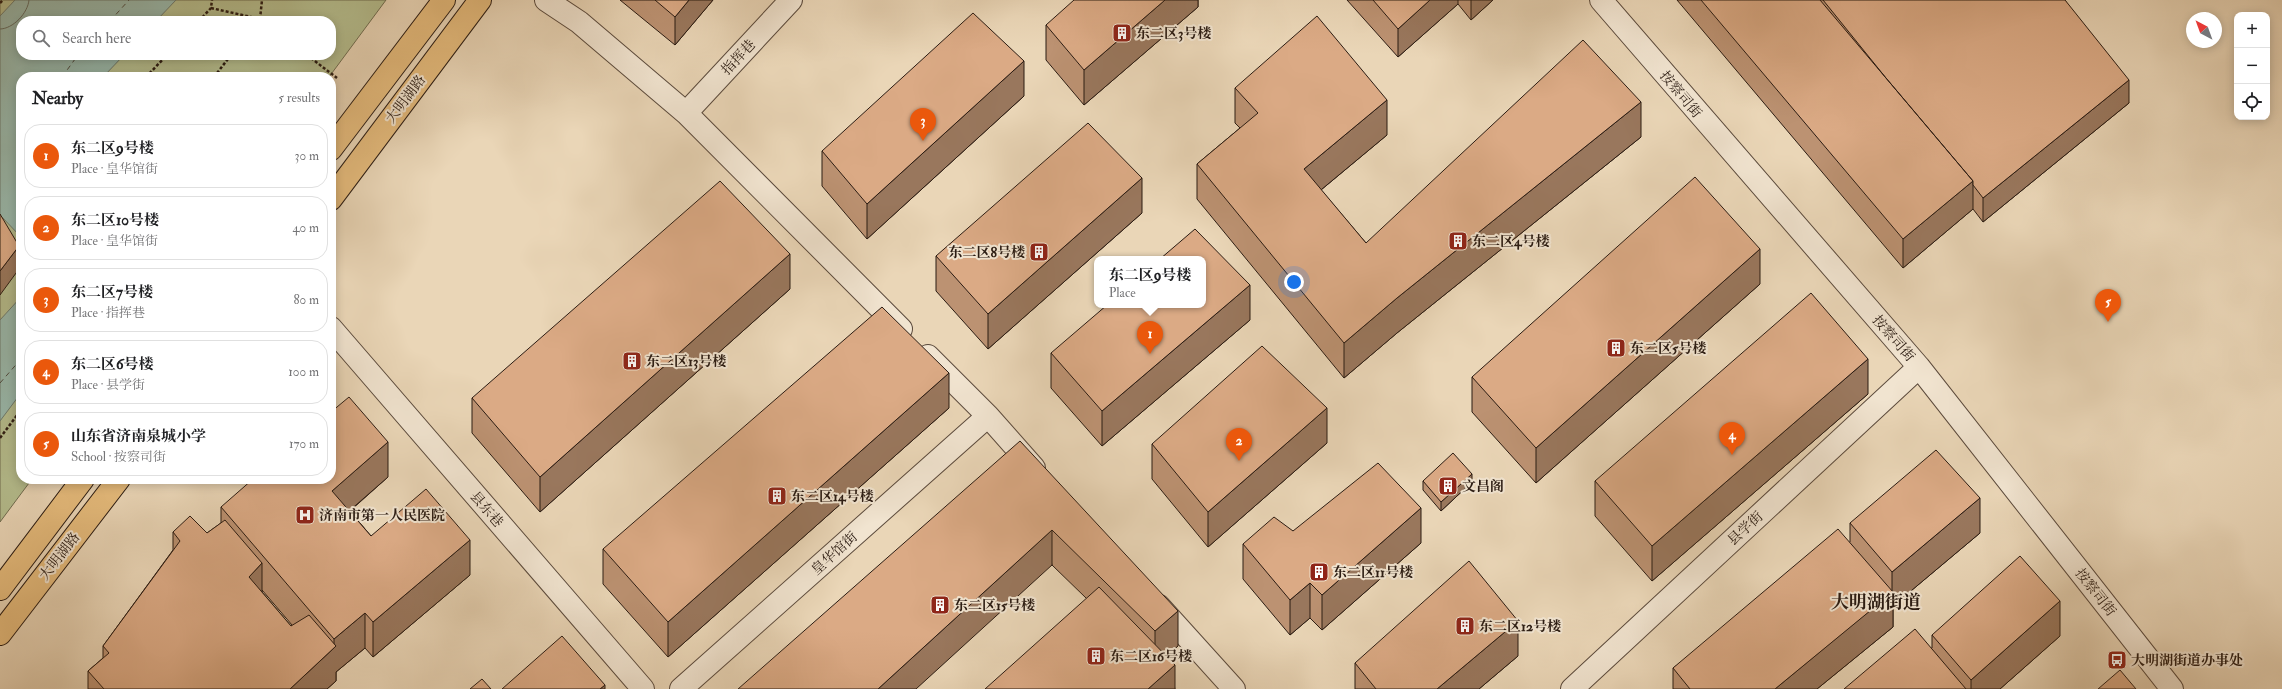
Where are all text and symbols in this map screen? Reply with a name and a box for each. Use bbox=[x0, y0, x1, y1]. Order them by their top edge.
north arrow bbox=[2186, 12, 2222, 48]
map controls bbox=[2234, 12, 2270, 120]
button: + bbox=[2234, 12, 2270, 48]
search box bbox=[16, 16, 336, 60]
building icon: 东二区3号楼 bbox=[1111, 22, 1133, 44]
place label: 东二区3号楼 bbox=[1136, 25, 1211, 42]
icon: search bbox=[30, 27, 52, 49]
text: Search here bbox=[62, 29, 131, 48]
street label: 指挥巷 bbox=[718, 36, 759, 78]
button: − bbox=[2234, 48, 2270, 84]
street label: 按察司街 bbox=[1656, 67, 1705, 121]
street label: 大明湖路 bbox=[382, 72, 429, 127]
button: locate bbox=[2234, 84, 2270, 120]
text: Nearby bbox=[32, 88, 83, 109]
text: 5 results bbox=[278, 90, 320, 106]
pin: 3 bbox=[910, 108, 936, 141]
text: 东二区9号楼 bbox=[71, 139, 154, 158]
text: 1 bbox=[44, 148, 48, 164]
text: 30 m bbox=[295, 148, 319, 164]
text: Place · 皇华馆街 bbox=[71, 161, 158, 177]
text: 东二区10号楼 bbox=[71, 211, 159, 230]
text: 2 bbox=[43, 220, 49, 236]
text: 40 m bbox=[293, 220, 319, 236]
building icon: 东二区4号楼 bbox=[1447, 230, 1469, 252]
text: Place · 皇华馆街 bbox=[71, 233, 158, 249]
place label: 东二区4号楼 bbox=[1472, 233, 1550, 250]
building icon: 东二区8号楼 bbox=[1028, 241, 1050, 263]
place label: 东二区8号楼 bbox=[948, 244, 1025, 261]
popup bbox=[1094, 256, 1206, 308]
text: 东二区9号楼 bbox=[1109, 266, 1191, 285]
your location bbox=[1284, 272, 1304, 292]
text: 东二区7号楼 bbox=[71, 283, 153, 302]
text: Place bbox=[1109, 285, 1136, 301]
pin: 5 bbox=[2095, 289, 2121, 322]
text: 3 bbox=[44, 292, 49, 308]
text: 80 m bbox=[293, 292, 319, 308]
text: Place · 指挥巷 bbox=[71, 305, 145, 321]
street label: 按察司街 bbox=[1869, 312, 1918, 365]
pin: 1 bbox=[1137, 321, 1163, 354]
building icon: 东二区5号楼 bbox=[1605, 337, 1627, 359]
place label: 东二区5号楼 bbox=[1630, 340, 1706, 357]
building icon: 东二区13号楼 bbox=[621, 350, 643, 372]
place label: 东二区13号楼 bbox=[646, 353, 726, 370]
text: 东二区6号楼 bbox=[71, 355, 154, 374]
text: 4 bbox=[42, 364, 50, 380]
text: 100 m bbox=[288, 364, 319, 380]
text: Place · 县学街 bbox=[71, 377, 145, 393]
pin: 4 bbox=[1719, 422, 1745, 455]
text: 山东省济南泉城小学 bbox=[71, 427, 206, 446]
pin: 2 bbox=[1226, 428, 1252, 461]
text: 5 bbox=[43, 436, 49, 452]
text: 170 m bbox=[289, 436, 319, 452]
text: School · 按察司街 bbox=[71, 449, 166, 465]
building icon: 文昌阁 bbox=[1437, 475, 1459, 497]
place label: 文昌阁 bbox=[1462, 478, 1504, 495]
building icon: 东二区14号楼 bbox=[766, 485, 788, 507]
street label: 县东巷 bbox=[466, 488, 507, 531]
place label: 东二区14号楼 bbox=[791, 488, 874, 505]
hospital icon: 济南市第一人民医院 bbox=[294, 504, 316, 526]
place label: 济南市第一人民医院 bbox=[319, 507, 445, 524]
street label: 县学街 bbox=[1724, 508, 1766, 549]
street label: 皇华馆街 bbox=[808, 528, 861, 578]
street label: 大明湖路 bbox=[35, 529, 83, 584]
building icon: 东二区11号楼 bbox=[1308, 561, 1330, 583]
place label: 东二区11号楼 bbox=[1333, 564, 1413, 581]
street label: 按察司街 bbox=[2072, 565, 2120, 620]
district label: 大明湖街道 bbox=[1831, 591, 1921, 614]
building icon: 东二区15号楼 bbox=[929, 594, 951, 616]
place label: 东二区15号楼 bbox=[954, 597, 1035, 614]
building icon: 东二区12号楼 bbox=[1454, 615, 1476, 637]
place label: 东二区12号楼 bbox=[1479, 618, 1561, 635]
building icon: 东二区16号楼 bbox=[1085, 645, 1107, 667]
place label: 东二区16号楼 bbox=[1110, 648, 1192, 665]
bus stop icon: 大明湖街道办事处 bbox=[2106, 649, 2128, 671]
place label: 大明湖街道办事处 bbox=[2131, 652, 2243, 669]

